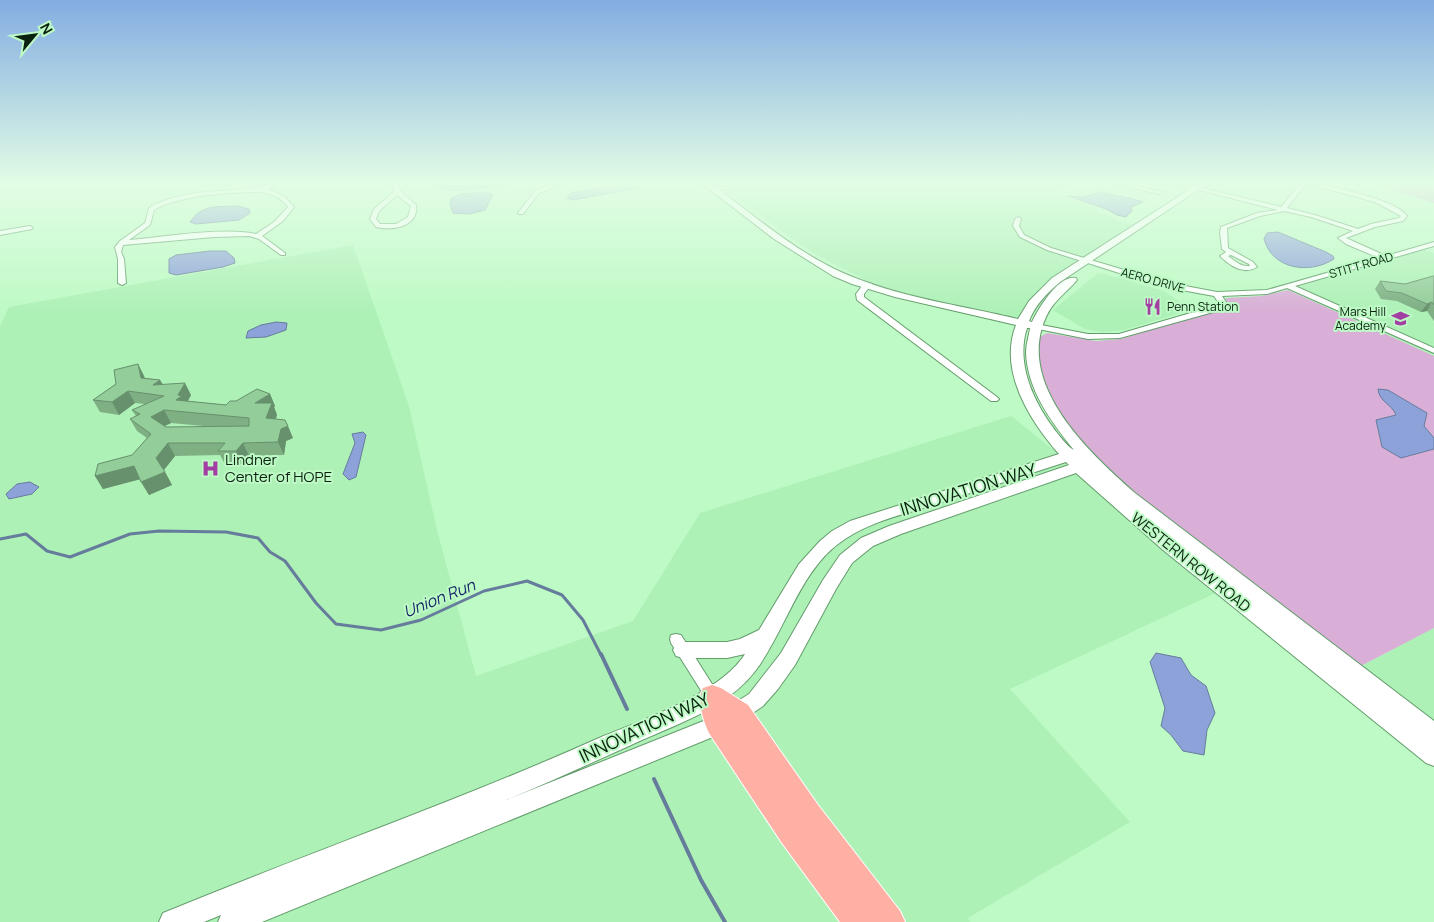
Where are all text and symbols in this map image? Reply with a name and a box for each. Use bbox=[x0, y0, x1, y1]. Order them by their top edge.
north arrow bbox=[10, 10, 60, 60]
text: N bbox=[36, 19, 58, 37]
street label: STITT ROAD bbox=[1327, 248, 1395, 282]
street label: AERO DRIVE bbox=[1119, 263, 1187, 297]
restaurant icon: Penn Station bbox=[1143, 296, 1163, 316]
place label: Penn Station bbox=[1167, 298, 1238, 315]
place label: Mars Hill Academy bbox=[1335, 303, 1387, 334]
school or university icon: Mars Hill Academy bbox=[1390, 308, 1410, 328]
place label: Lindner Center of HOPE bbox=[225, 449, 332, 487]
street label: INNOVATION WAY bbox=[897, 457, 1040, 521]
hospital icon: Lindner Center of HOPE bbox=[201, 458, 221, 478]
street label: WESTERN ROW ROAD bbox=[1127, 507, 1255, 617]
water label: Union Run bbox=[400, 573, 479, 622]
street label: INNOVATION WAY bbox=[575, 686, 714, 768]

